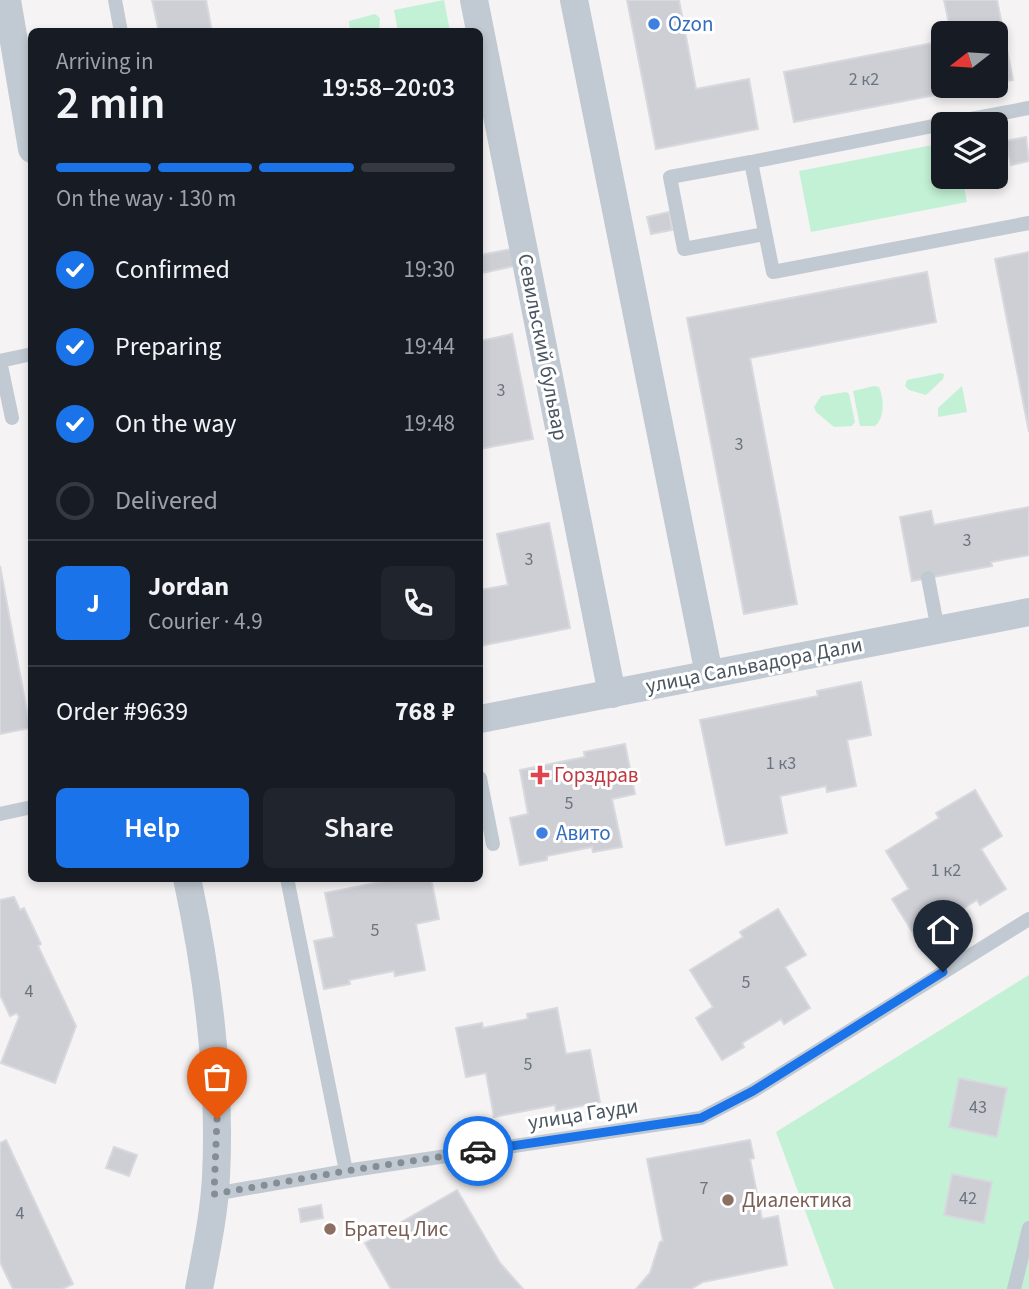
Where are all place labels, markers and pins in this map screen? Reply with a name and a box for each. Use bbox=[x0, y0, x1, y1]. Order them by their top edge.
place label: Ozon bbox=[668, 9, 713, 39]
marker: Ozon bbox=[646, 16, 662, 32]
place label: Горздрав bbox=[554, 760, 639, 790]
marker: Горздрав bbox=[532, 767, 548, 783]
place label: Авито bbox=[556, 818, 611, 848]
marker: Авито bbox=[534, 825, 550, 841]
pin bbox=[913, 900, 973, 972]
pin bbox=[187, 1047, 247, 1119]
place label: Диалектика bbox=[742, 1185, 852, 1215]
marker: Диалектика bbox=[720, 1192, 736, 1208]
place label: Братец Лис bbox=[344, 1214, 449, 1244]
marker: Братец Лис bbox=[322, 1221, 338, 1237]

